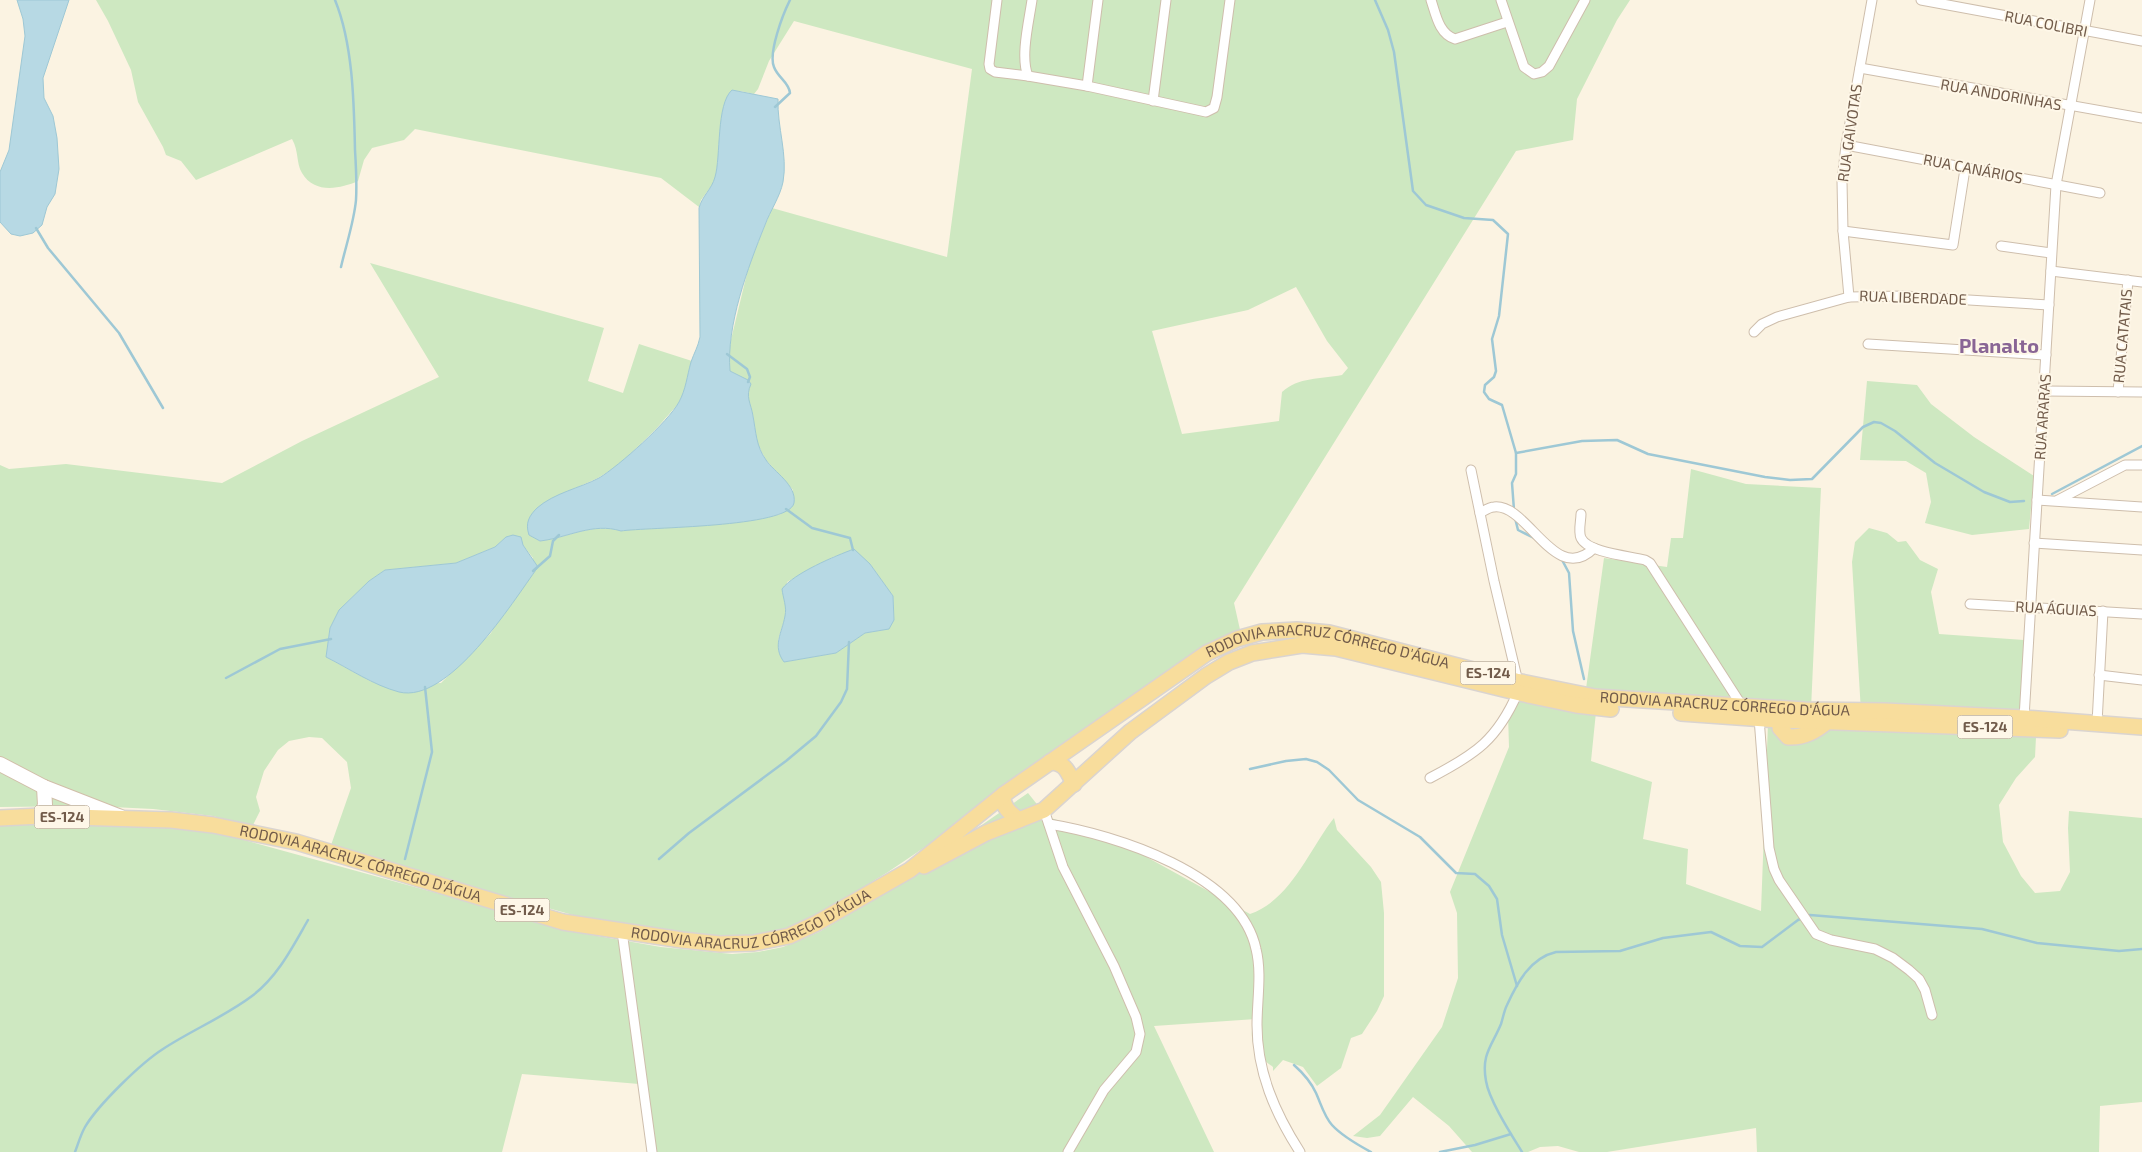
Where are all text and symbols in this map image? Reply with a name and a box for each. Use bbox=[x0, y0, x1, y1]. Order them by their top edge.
street label: RUA COLIBRI bbox=[2003, 6, 2089, 40]
street label: RUA ANDORINHAS bbox=[1939, 75, 2063, 114]
street label: RUA GAIVOTAS bbox=[1833, 83, 1865, 183]
street label: RUA CANÁRIOS bbox=[1922, 150, 2024, 186]
street label: RUA LIBERDADE bbox=[1859, 286, 1967, 308]
street label: RUA CATATAIS bbox=[2109, 288, 2135, 384]
district label: Planalto bbox=[1959, 333, 2039, 357]
street label: RUA ARARAS bbox=[2030, 373, 2054, 461]
street label: RUA ÁGUIAS bbox=[2015, 597, 2097, 619]
text: RODOVIA ARACRUZ CÓRREGO D'ÁGUA bbox=[1202, 620, 1452, 672]
street label: RODOVIA ARACRUZ CÓRREGO D'ÁGUA bbox=[1202, 648, 1454, 674]
road number: ES-124 bbox=[1460, 661, 1516, 684]
street label: RODOVIA ARACRUZ CÓRREGO D'ÁGUA bbox=[1599, 687, 1851, 719]
road number: ES-124 bbox=[1958, 716, 2012, 739]
road number: ES-124 bbox=[34, 806, 90, 829]
street label: RODOVIA ARACRUZ CÓRREGO D'ÁGUA bbox=[238, 821, 485, 905]
street label: RODOVIA ARACRUZ CÓRREGO D'ÁGUA bbox=[630, 884, 874, 952]
road number: ES-124 bbox=[494, 898, 550, 922]

